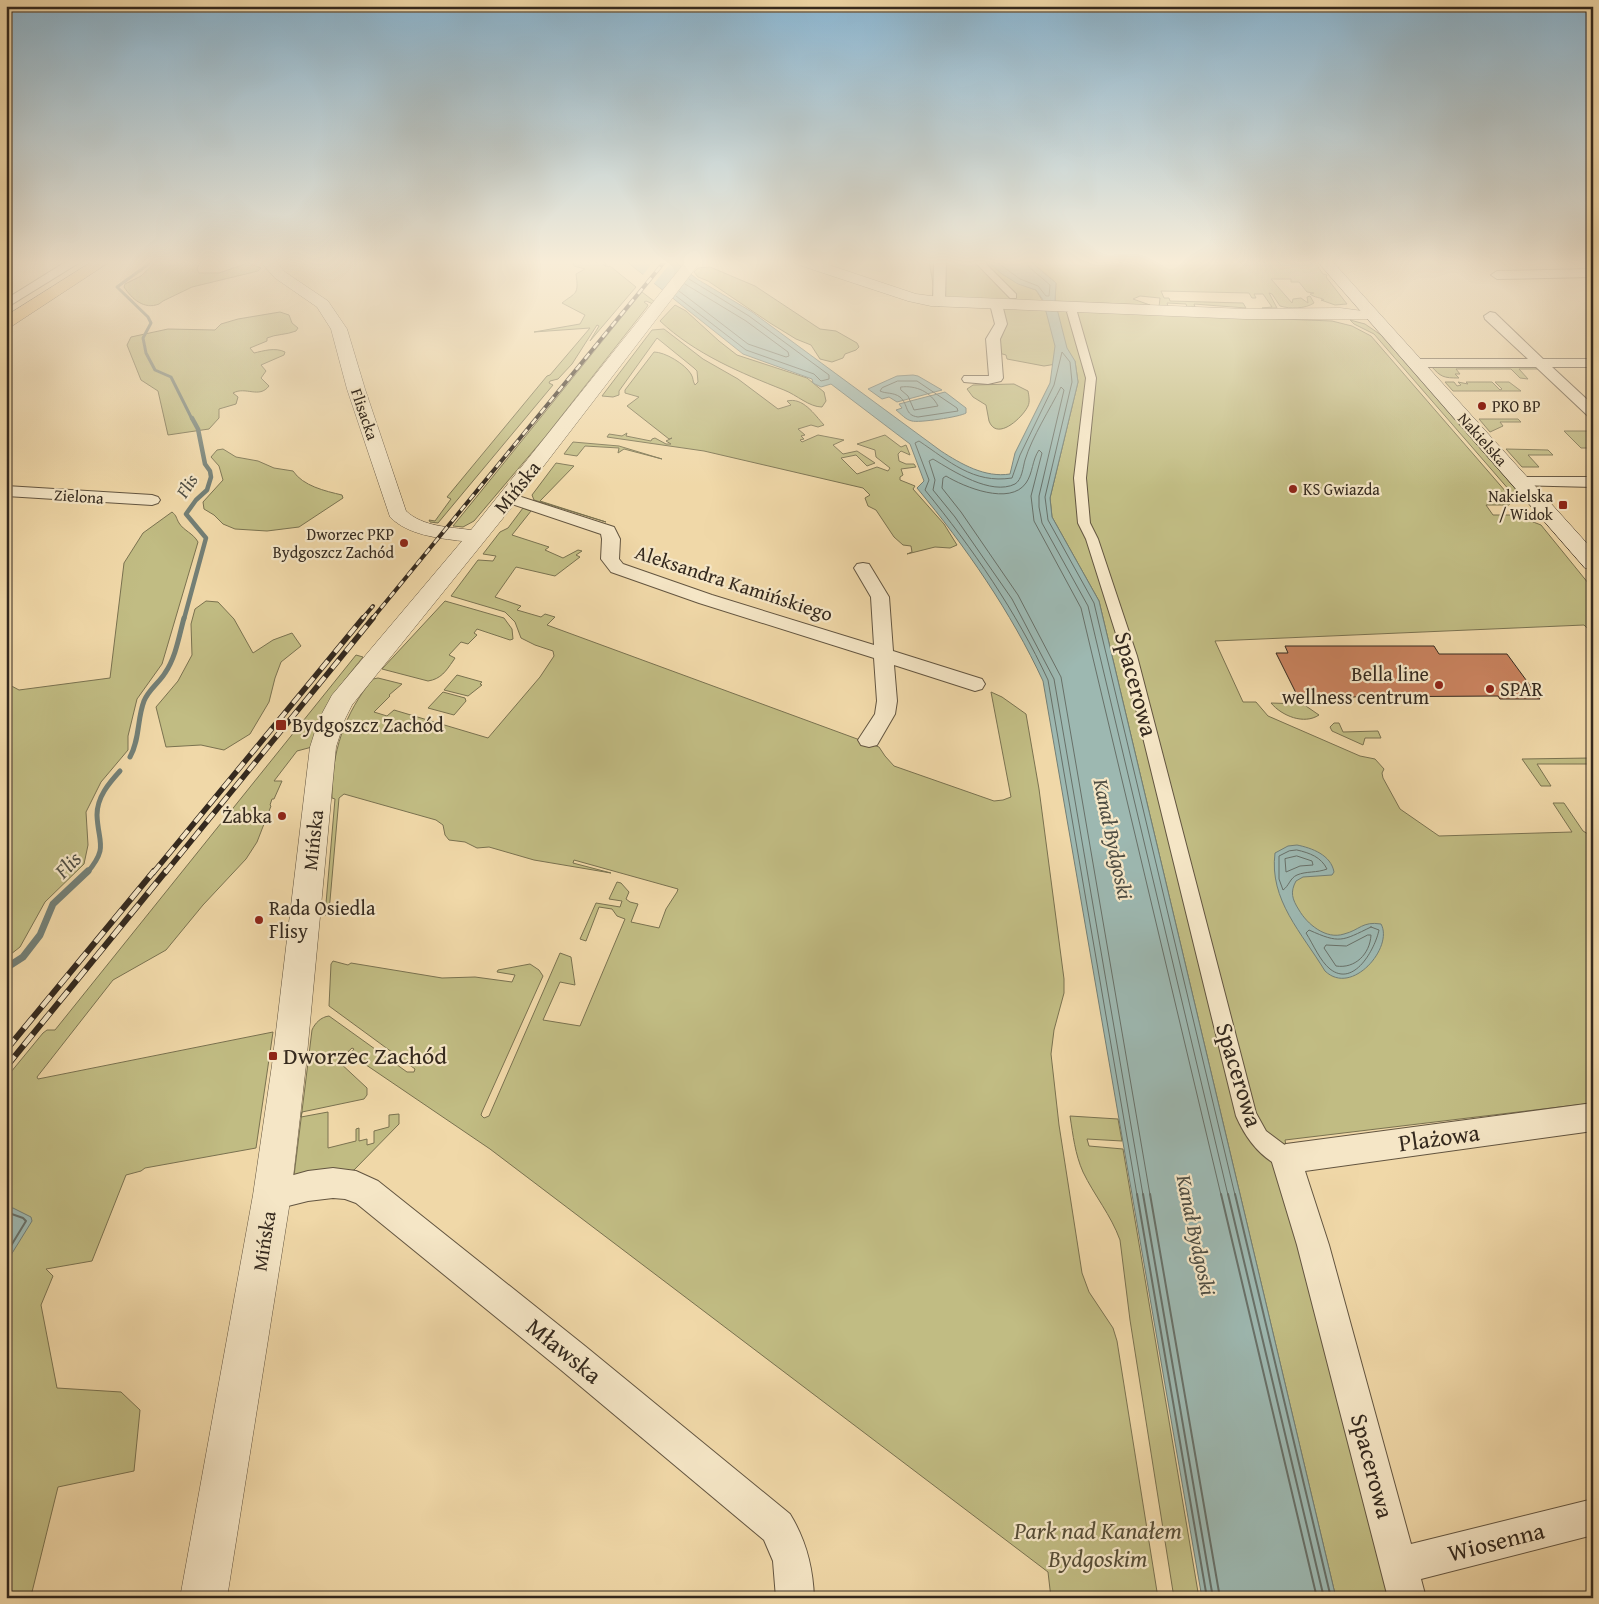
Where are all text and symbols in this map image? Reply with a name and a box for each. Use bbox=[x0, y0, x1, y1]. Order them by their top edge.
street label: Flisacka bbox=[345, 385, 385, 443]
place label: PKO BP bbox=[1492, 394, 1541, 418]
marker: PKO BP bbox=[1476, 400, 1488, 412]
street label: Nakielska bbox=[1452, 407, 1514, 471]
street label: Mińska bbox=[486, 454, 547, 519]
water label: Flis bbox=[168, 468, 205, 504]
place label: KS Gwiazda bbox=[1303, 477, 1380, 501]
street label: Zielona bbox=[53, 482, 105, 510]
marker: KS Gwiazda bbox=[1287, 483, 1299, 495]
place label: Nakielska / Widok bbox=[1488, 484, 1554, 526]
marker: Nakielska / Widok bbox=[1557, 499, 1569, 511]
place label: Dworzec PKP Bydgoszcz Zachód bbox=[273, 522, 394, 564]
marker: Dworzec PKP Bydgoszcz Zachód bbox=[398, 537, 410, 549]
street label: Aleksandra Kamińskiego bbox=[632, 537, 837, 628]
street label: Spacerowa bbox=[1106, 627, 1167, 741]
place label: Bella line wellness centrum bbox=[1282, 659, 1430, 711]
place label: SPAR bbox=[1500, 674, 1543, 703]
marker: Bella line wellness centrum bbox=[1433, 679, 1445, 691]
marker: SPAR bbox=[1484, 683, 1496, 695]
place label: Bydgoszcz Zachód bbox=[292, 710, 444, 739]
marker: Bydgoszcz Zachód bbox=[274, 718, 288, 732]
water label: Kanał Bydgoski bbox=[1085, 775, 1142, 903]
place label: Żabka bbox=[222, 801, 273, 830]
street label: Mińska bbox=[295, 808, 330, 872]
marker: Żabka bbox=[276, 810, 288, 822]
water label: Flis bbox=[46, 844, 89, 886]
place label: Rada Osiedla Flisy bbox=[269, 893, 376, 945]
marker: Rada Osiedla Flisy bbox=[253, 914, 265, 926]
street label: Spacerowa bbox=[1207, 1018, 1272, 1132]
place label: Dworzec Zachód bbox=[283, 1038, 447, 1073]
marker: Dworzec Zachód bbox=[267, 1050, 279, 1062]
street label: Plażowa bbox=[1396, 1114, 1482, 1160]
water label: Kanał Bydgoski bbox=[1168, 1171, 1225, 1299]
street label: Mińska bbox=[244, 1208, 283, 1273]
street label: Mławska bbox=[519, 1309, 610, 1392]
street label: Spacerowa bbox=[1342, 1409, 1403, 1523]
street label: Wiosenna bbox=[1444, 1512, 1549, 1570]
park label: Park nad Kanałem Bydgoskim bbox=[1013, 1513, 1182, 1576]

